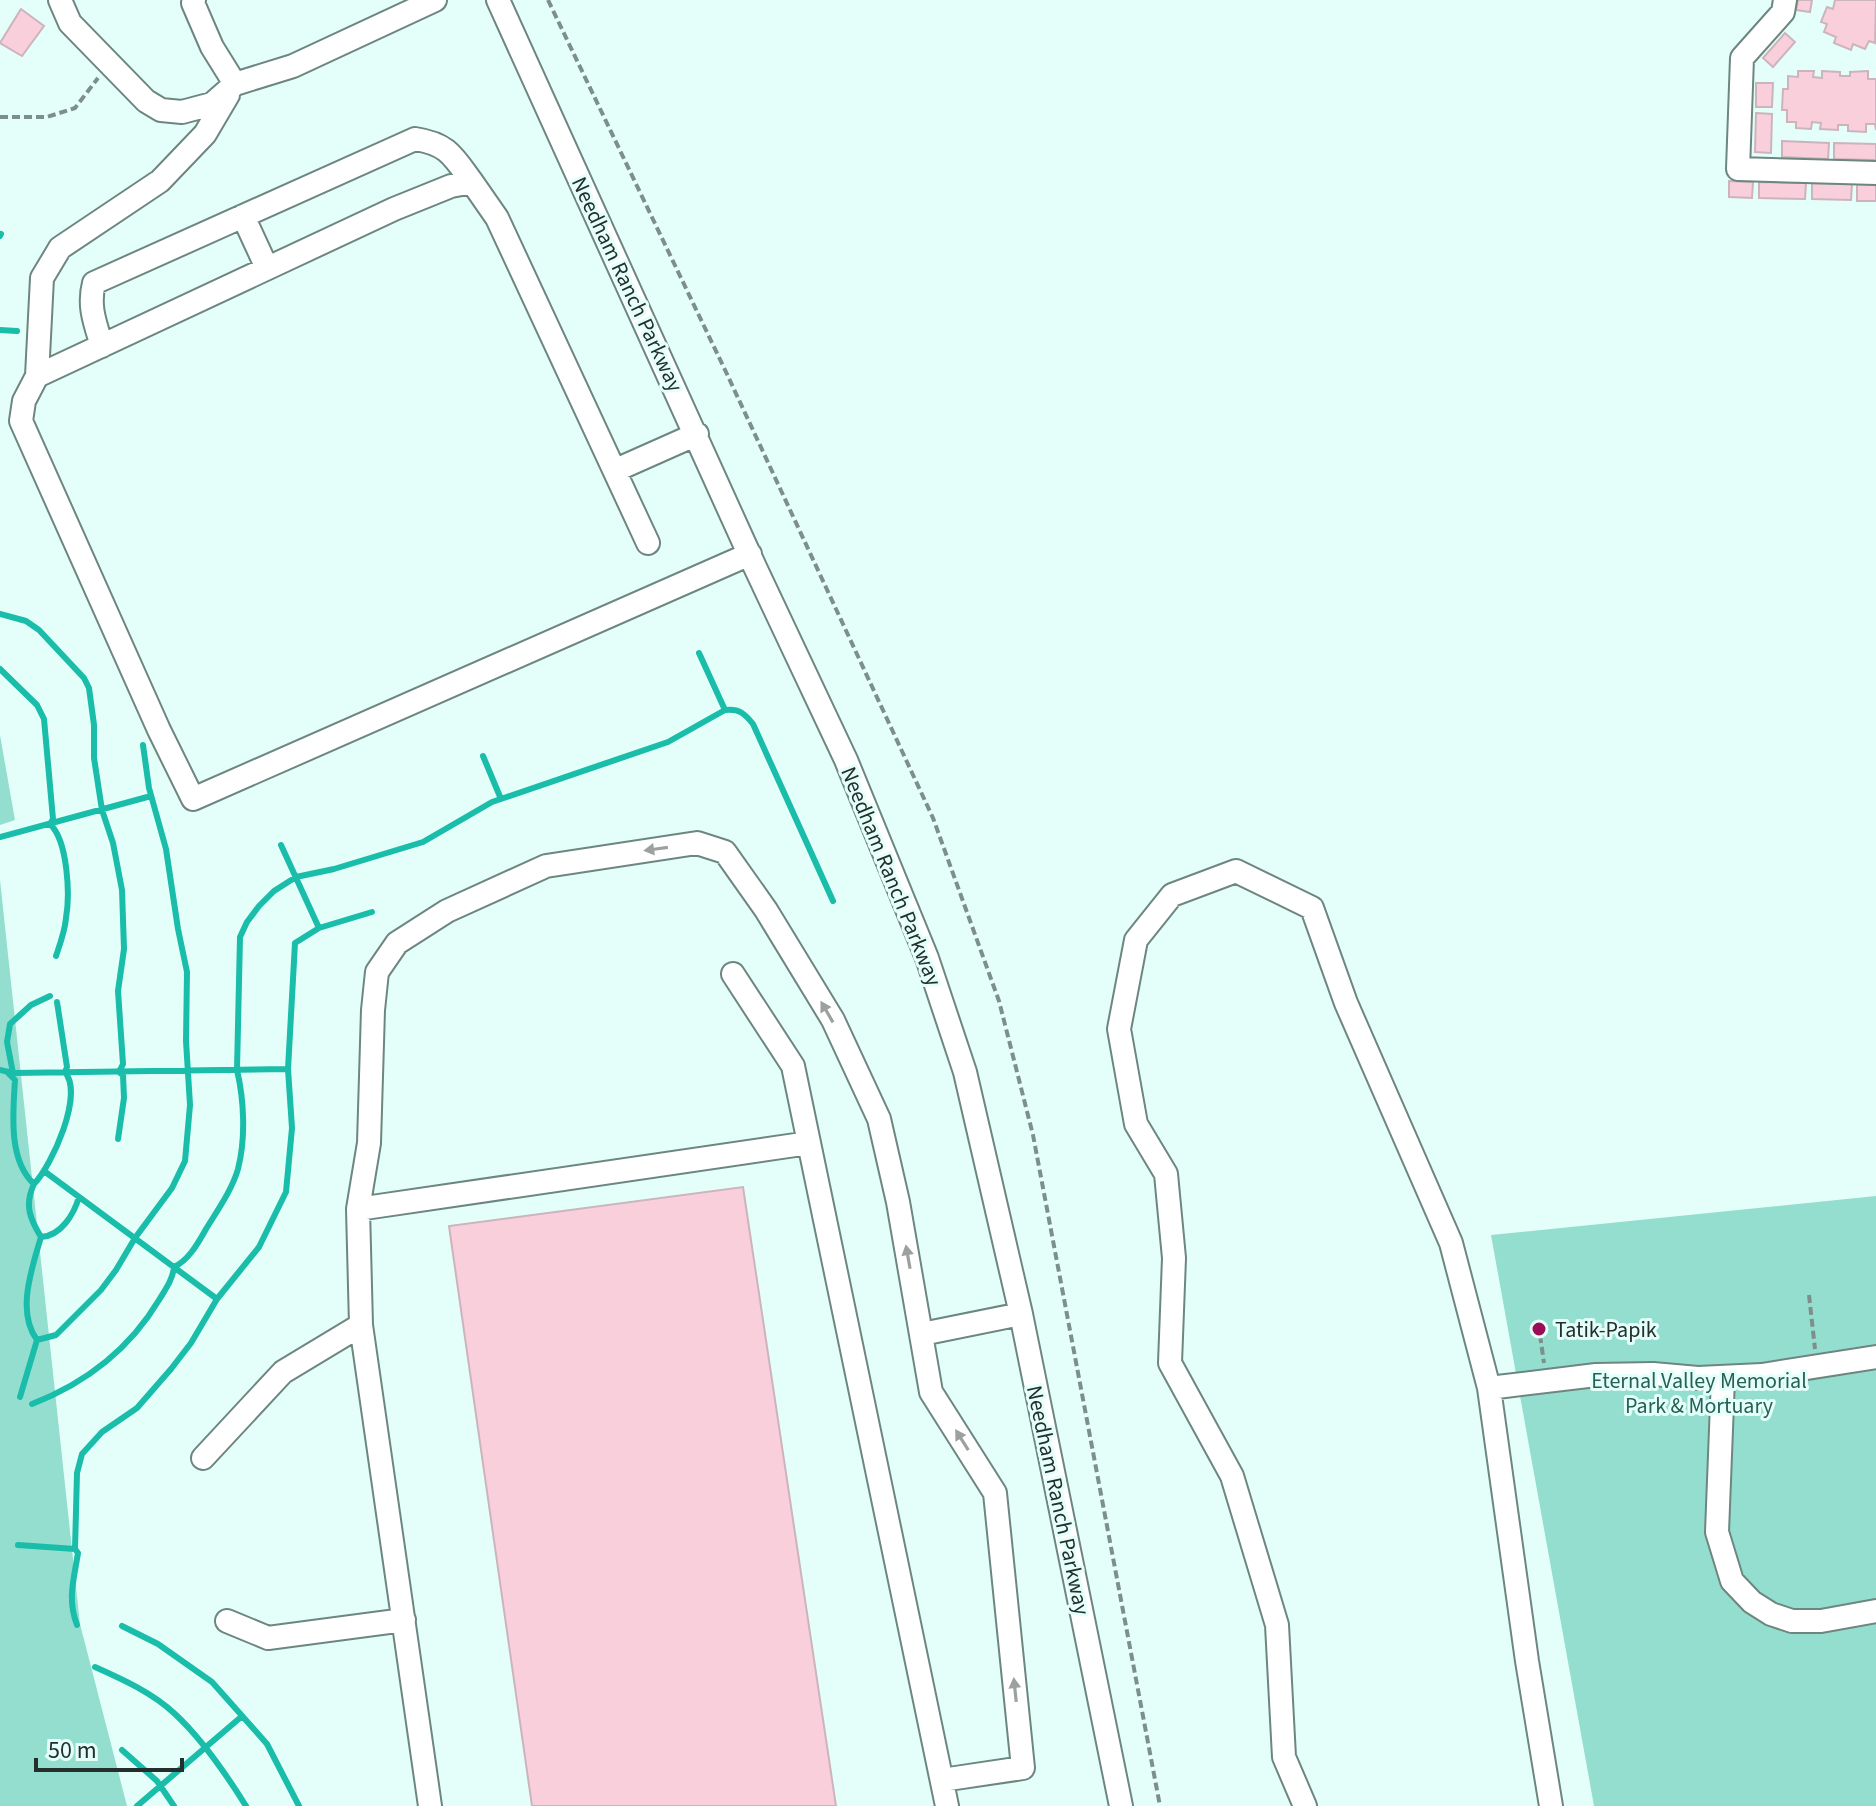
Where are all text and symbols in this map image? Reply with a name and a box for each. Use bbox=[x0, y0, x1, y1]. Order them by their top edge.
street label: Needham Ranch Parkway bbox=[563, 172, 691, 398]
street label: Needham Ranch Parkway bbox=[832, 762, 950, 992]
one-way arrow bbox=[644, 844, 669, 856]
one-way arrow bbox=[820, 1001, 834, 1023]
one-way arrow bbox=[901, 1244, 913, 1269]
place label: Tatik-Papik bbox=[1555, 1314, 1657, 1346]
marker: Tatik-Papik bbox=[1530, 1320, 1548, 1338]
park label: Eternal Valley Memorial Park & Mortuary bbox=[1591, 1365, 1807, 1422]
street label: Needham Ranch Parkway bbox=[1018, 1382, 1098, 1619]
one-way arrow bbox=[954, 1430, 969, 1451]
one-way arrow bbox=[1009, 1677, 1022, 1702]
scale bar bbox=[36, 1722, 182, 1772]
text: 50 m bbox=[48, 1733, 97, 1768]

